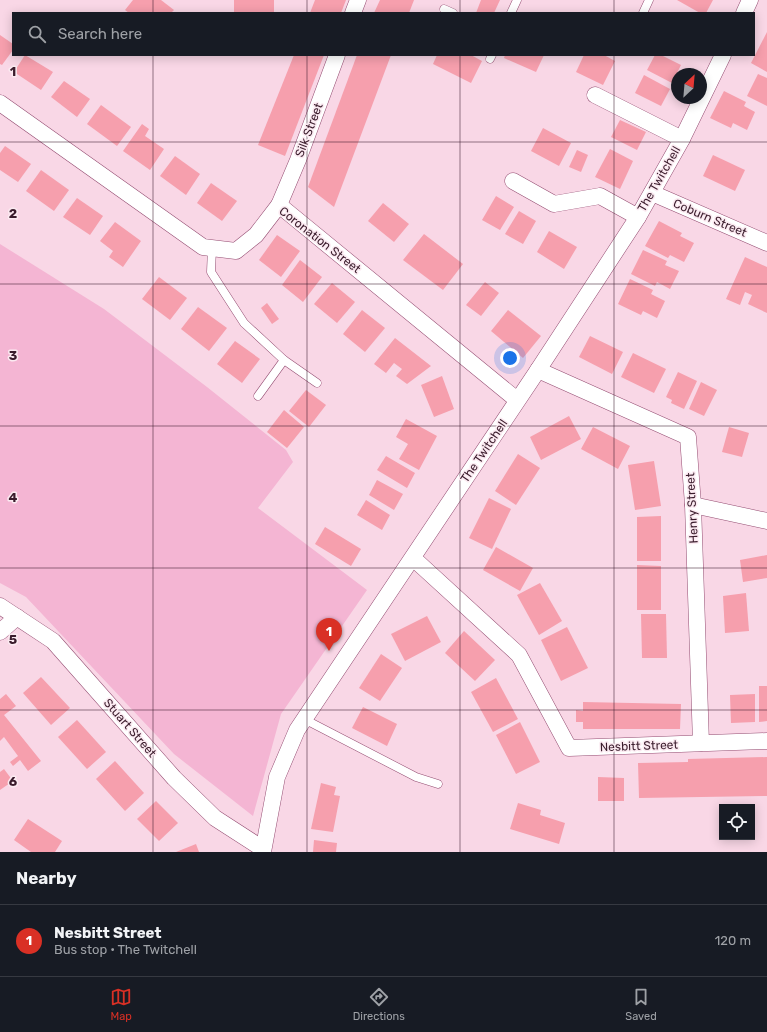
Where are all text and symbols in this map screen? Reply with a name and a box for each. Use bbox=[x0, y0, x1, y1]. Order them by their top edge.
search box bbox=[12, 12, 755, 56]
icon: search bbox=[26, 23, 48, 45]
text: Search here bbox=[58, 25, 142, 43]
text: 1 bbox=[10, 64, 16, 79]
north arrow bbox=[671, 68, 707, 104]
street label: Silk Street bbox=[292, 101, 326, 159]
street label: The Twitchell bbox=[635, 144, 683, 214]
street label: Coburn Street bbox=[671, 196, 749, 240]
street label: Coronation Street bbox=[277, 204, 364, 276]
text: 2 bbox=[9, 206, 17, 221]
text: 3 bbox=[9, 348, 18, 363]
your location bbox=[500, 348, 520, 368]
street label: The Twitchell bbox=[458, 417, 510, 485]
street label: Henry Street bbox=[683, 472, 701, 544]
text: 4 bbox=[9, 490, 18, 505]
pin: 1 bbox=[316, 618, 342, 651]
text: 5 bbox=[9, 632, 17, 647]
street label: Stuart Street bbox=[101, 696, 159, 760]
street label: Nesbitt Street bbox=[600, 738, 679, 754]
text: 6 bbox=[9, 774, 18, 789]
map controls bbox=[719, 804, 755, 840]
button: locate bbox=[719, 804, 755, 840]
text: Nearby bbox=[16, 868, 77, 888]
text: Nesbitt Street bbox=[54, 924, 161, 942]
text: 1 bbox=[26, 933, 32, 948]
text: 120 m bbox=[715, 933, 751, 948]
text: Bus stop · The Twitchell bbox=[54, 942, 197, 957]
tab: Map bbox=[110, 986, 132, 1023]
tab: Directions bbox=[353, 986, 405, 1023]
tab: Saved bbox=[625, 986, 657, 1023]

